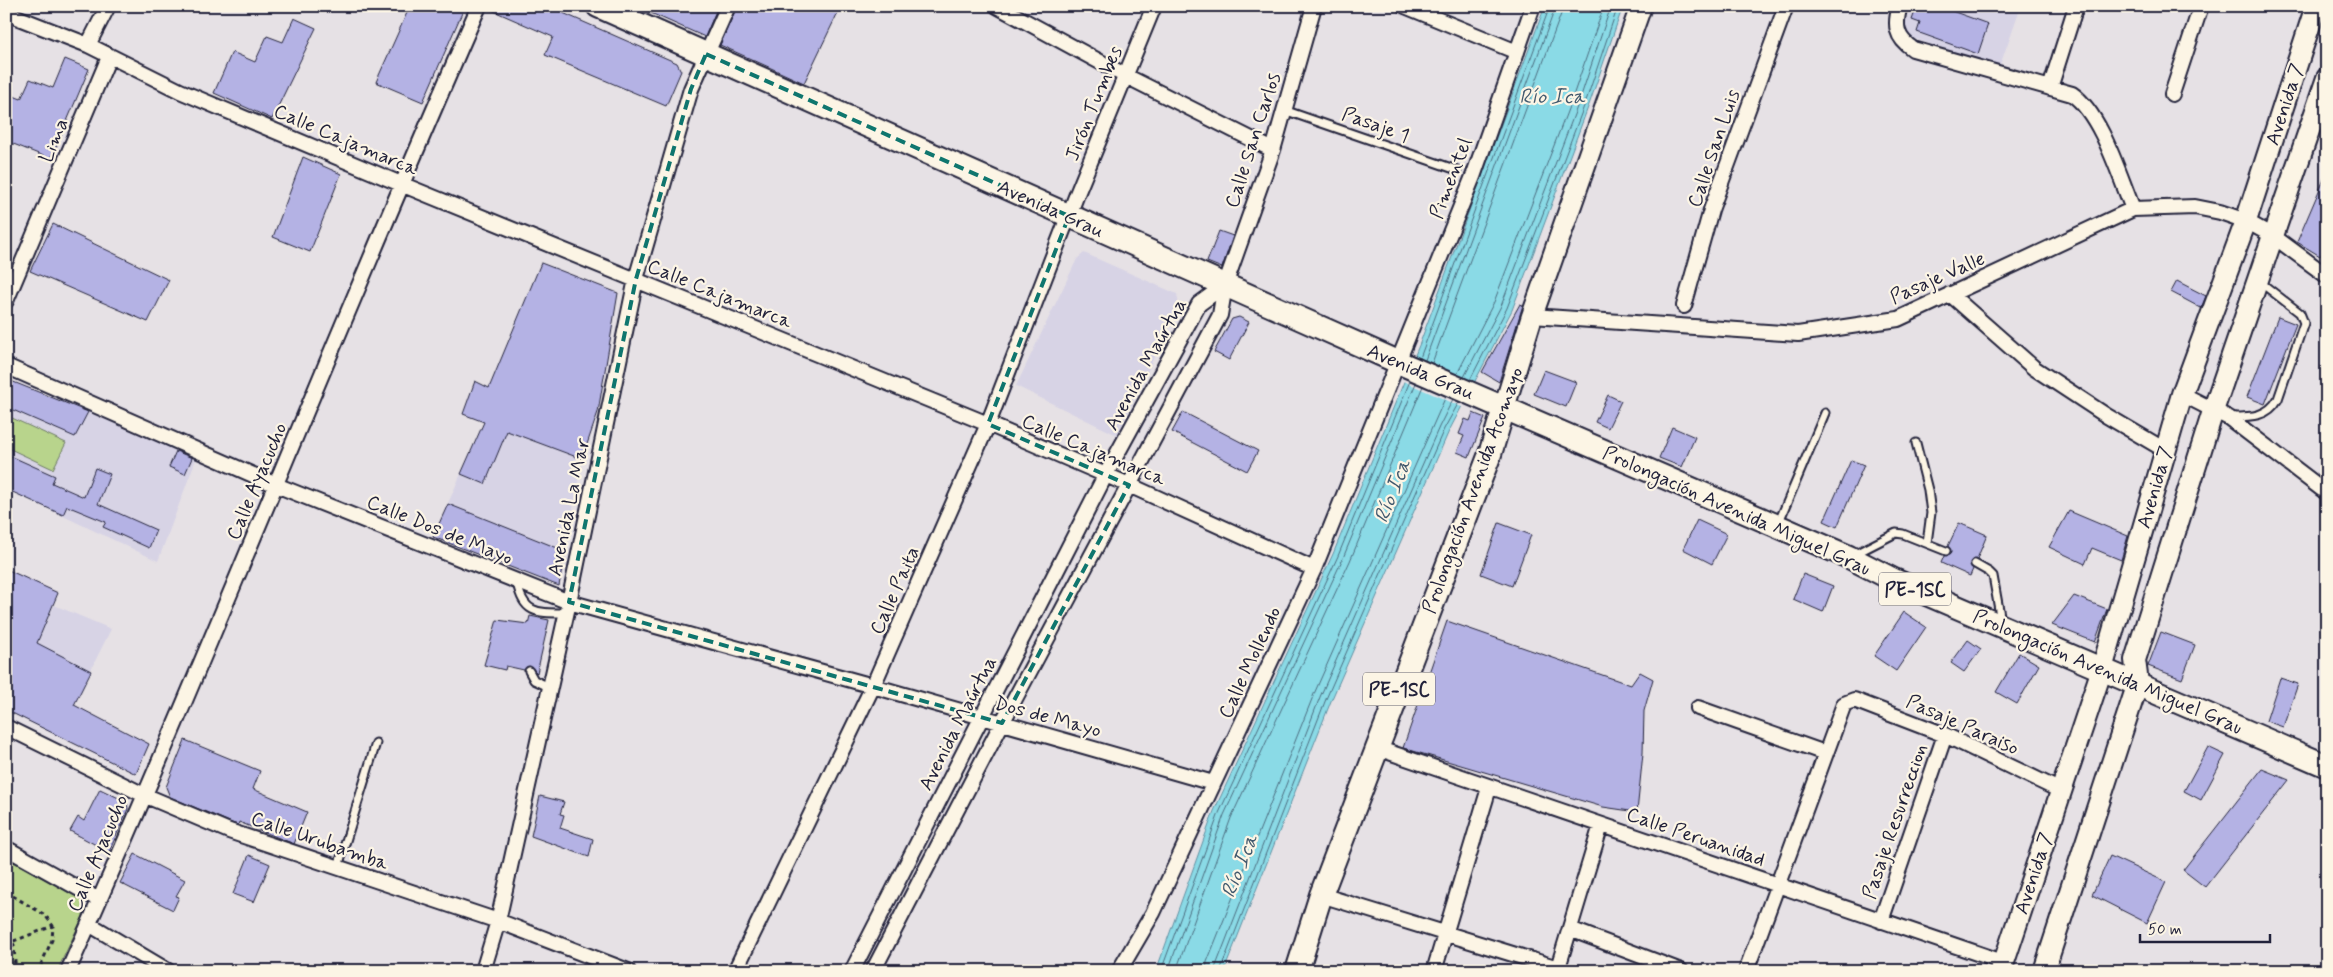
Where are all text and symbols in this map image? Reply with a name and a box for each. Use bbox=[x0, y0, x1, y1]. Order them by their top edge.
street label: Jirón Tumbes bbox=[1059, 42, 1130, 165]
street label: Avenida 7 bbox=[2260, 60, 2311, 149]
street label: Calle San Carlos bbox=[1219, 69, 1288, 212]
water label: Río Ica bbox=[1519, 83, 1586, 111]
street label: Calle San Luis bbox=[1682, 86, 1747, 211]
street label: Calle Cajamarca bbox=[269, 98, 422, 183]
street label: Pasaje 1 bbox=[1338, 101, 1413, 150]
street label: Lima bbox=[33, 114, 76, 167]
street label: Pimentel bbox=[1424, 134, 1479, 223]
street label: Avenida Grau bbox=[993, 174, 1108, 245]
street label: Pasaje Valle bbox=[1886, 245, 1989, 311]
street label: Calle Cajamarca bbox=[643, 253, 797, 336]
street label: Avenida Maúrtua bbox=[1099, 294, 1194, 436]
street label: Avenida Grau bbox=[1363, 338, 1478, 407]
street label: Prolongación Avenida Acomayo bbox=[1416, 364, 1532, 618]
street label: Calle Cajamarca bbox=[1017, 408, 1170, 493]
street label: Calle Ayacucho bbox=[221, 419, 294, 544]
street label: Avenida La Mar bbox=[542, 435, 597, 579]
street label: Prolongación Avenida Miguel Grau bbox=[1598, 440, 1875, 584]
street label: Avenida 7 bbox=[2131, 443, 2180, 532]
water label: Río Ica bbox=[1368, 454, 1419, 527]
street label: Calle Dos de Mayo bbox=[362, 489, 516, 572]
street label: Calle Paita bbox=[864, 542, 927, 639]
road number: PE-1SC bbox=[1879, 572, 1951, 606]
street label: Calle Mollendo bbox=[1213, 602, 1288, 723]
street label: Prolongación Avenida Miguel Grau bbox=[1968, 603, 2246, 742]
street label: Avenida Maúrtua bbox=[913, 652, 1004, 795]
road number: PE-1SC bbox=[1363, 672, 1435, 706]
street label: Pasaje Paraiso bbox=[1902, 688, 2023, 762]
street label: Dos de Mayo bbox=[991, 690, 1104, 745]
street label: Pasaje Resurreccion bbox=[1856, 740, 1935, 903]
street label: Calle Ayacucho bbox=[62, 791, 135, 916]
street label: Calle Peruanidad bbox=[1623, 801, 1768, 874]
street label: Calle Urubamba bbox=[247, 805, 393, 878]
water label: Río Ica bbox=[1215, 829, 1266, 902]
street label: Avenida 7 bbox=[2009, 829, 2060, 918]
scale bar bbox=[2140, 912, 2270, 944]
text: 50 m bbox=[2148, 920, 2182, 940]

